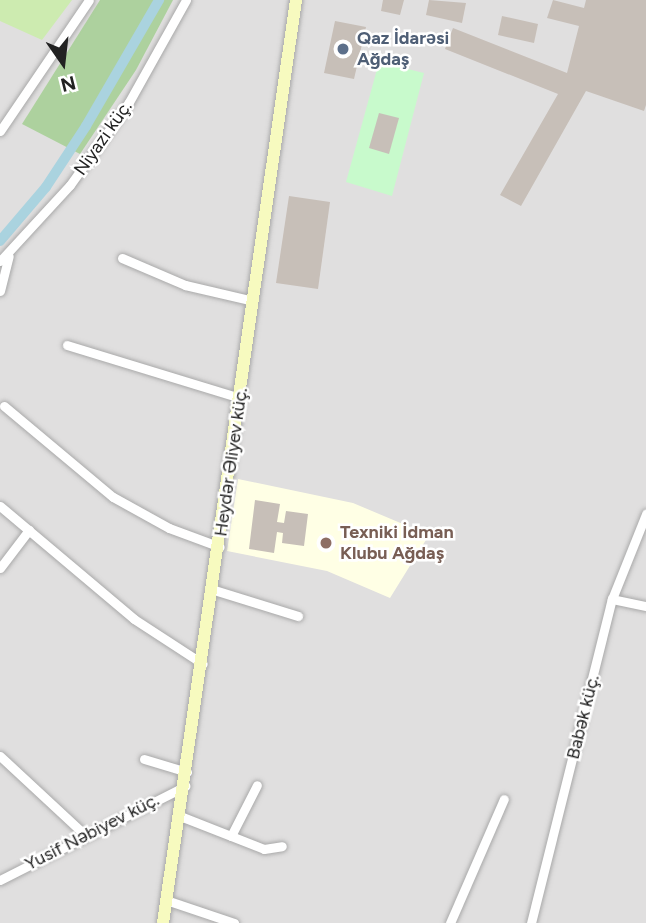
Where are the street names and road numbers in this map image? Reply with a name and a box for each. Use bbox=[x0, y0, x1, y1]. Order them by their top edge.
street label: Niyazi küç. bbox=[69, 96, 137, 180]
street label: Heydər Əliyev küç. bbox=[210, 386, 252, 538]
street label: Babək küç. bbox=[562, 673, 604, 761]
street label: Yusif Nəbiyev küç. bbox=[21, 789, 163, 875]

